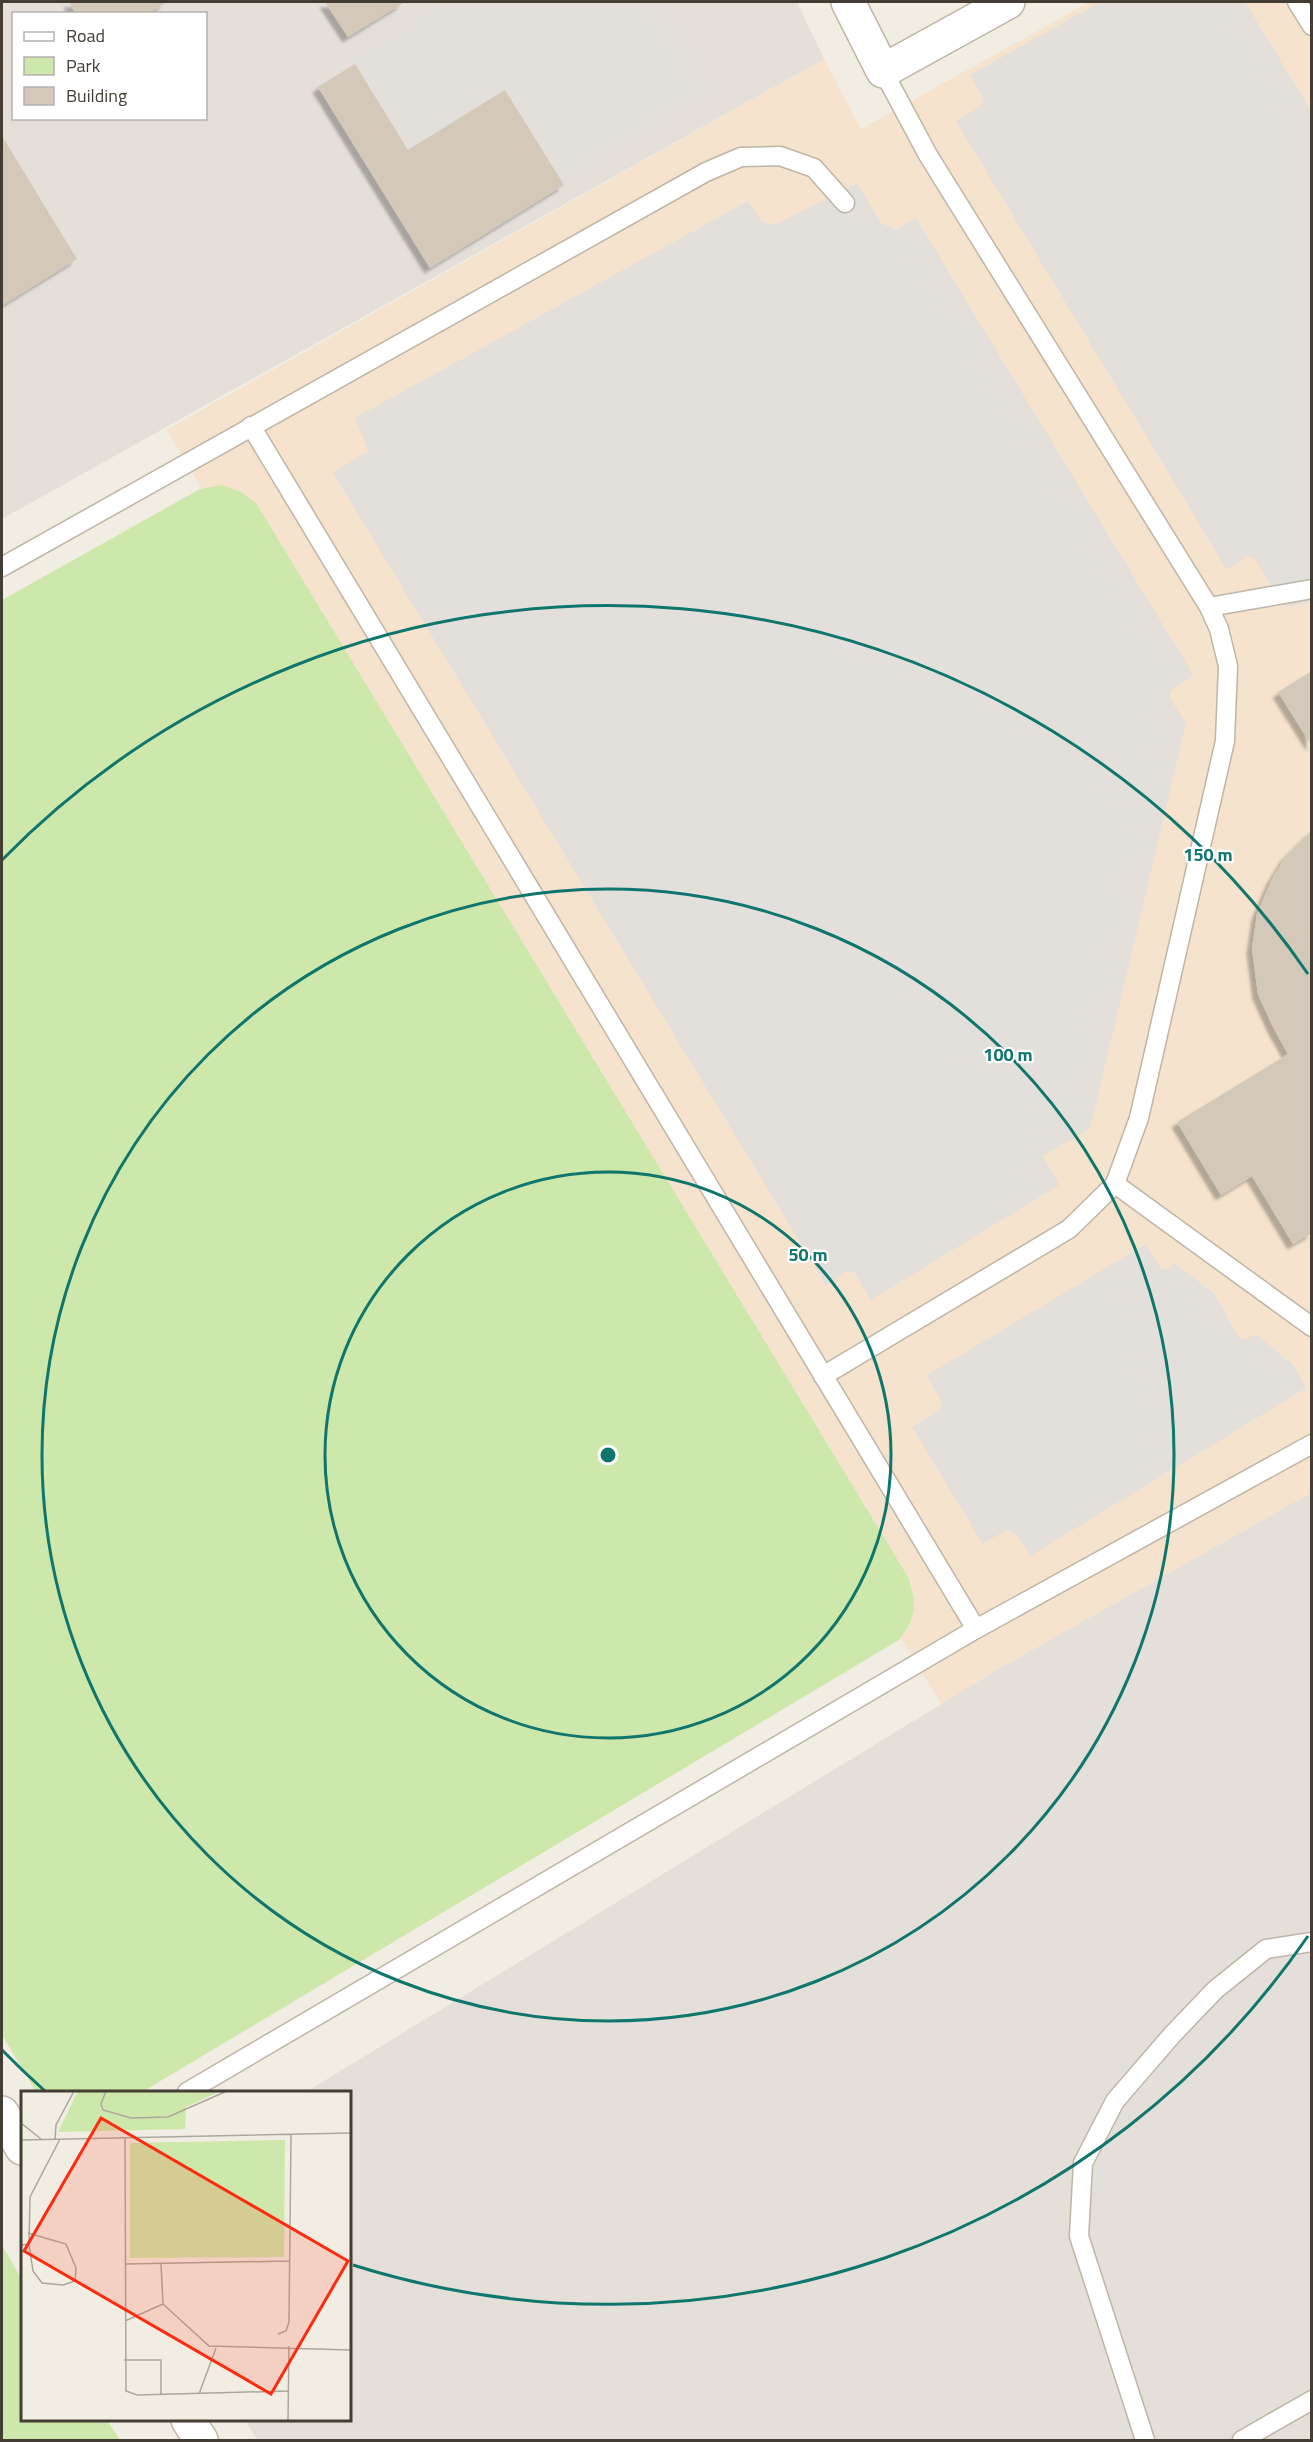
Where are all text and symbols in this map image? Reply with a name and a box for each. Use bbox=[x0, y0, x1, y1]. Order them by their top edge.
legend bbox=[12, 12, 207, 120]
text: Road bbox=[66, 22, 105, 49]
text: Park bbox=[66, 52, 101, 79]
text: Building bbox=[66, 82, 127, 109]
text: 150 m bbox=[1183, 841, 1233, 868]
text: 100 m bbox=[983, 1041, 1033, 1068]
text: 50 m bbox=[788, 1241, 828, 1268]
centre of rings bbox=[598, 1445, 618, 1465]
inset map bbox=[21, 2091, 351, 2421]

